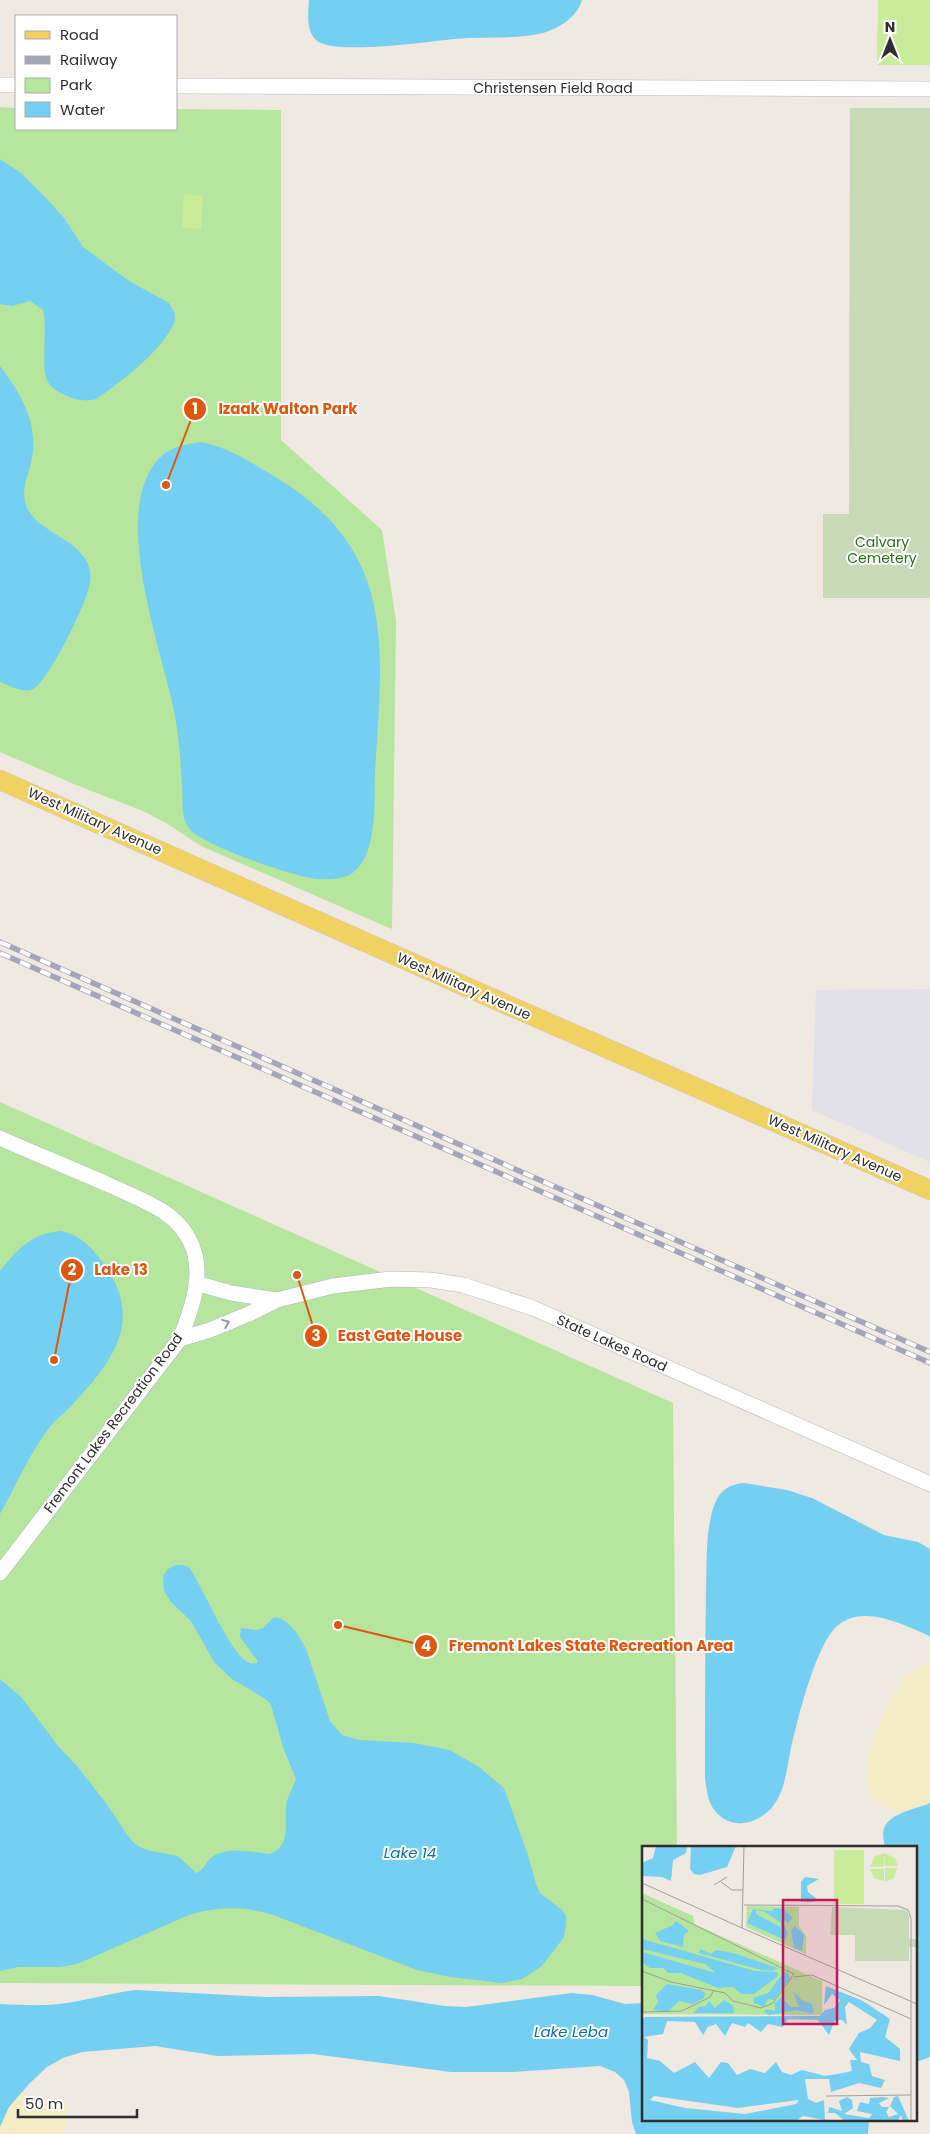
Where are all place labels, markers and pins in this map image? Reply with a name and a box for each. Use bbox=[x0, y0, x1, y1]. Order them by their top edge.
callout: Izaak Walton Park bbox=[183, 394, 367, 424]
callout: Lake 13 bbox=[59, 1255, 158, 1285]
callout: East Gate House bbox=[303, 1321, 473, 1351]
callout: Fremont Lakes State Recreation Area bbox=[414, 1631, 743, 1661]

